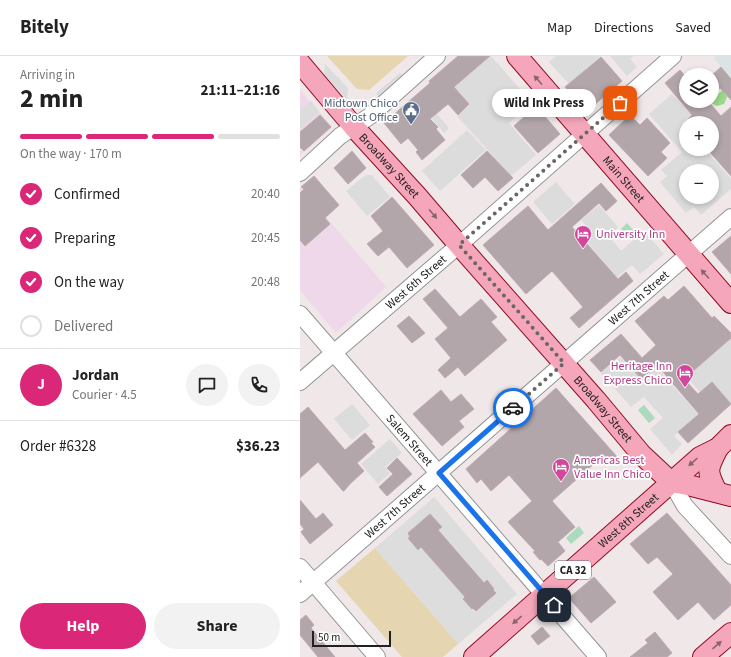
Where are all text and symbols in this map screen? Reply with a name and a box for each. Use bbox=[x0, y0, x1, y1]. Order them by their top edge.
text: Bitely bbox=[20, 14, 69, 41]
text: Map bbox=[547, 18, 572, 38]
text: Directions bbox=[594, 18, 653, 38]
text: Saved bbox=[675, 18, 711, 38]
text: Arriving in bbox=[20, 66, 75, 84]
map controls bbox=[679, 68, 719, 204]
button: layers bbox=[679, 68, 719, 108]
one-way arrow bbox=[533, 75, 542, 85]
text: 2 min bbox=[20, 80, 83, 117]
text: 21:11–21:16 bbox=[200, 80, 280, 101]
pin bbox=[603, 86, 637, 120]
callout: Wild Ink Press bbox=[492, 89, 596, 117]
icon: bag bbox=[609, 92, 631, 114]
text: Wild Ink Press bbox=[504, 94, 584, 112]
place label: Midtown Chico Post Office bbox=[324, 95, 398, 126]
public building icon: Midtown Chico Post Office bbox=[401, 100, 421, 125]
button: + bbox=[679, 116, 719, 156]
street label: Broadway Street bbox=[355, 130, 423, 202]
text: On the way · 170 m bbox=[20, 145, 122, 163]
street label: Main Street bbox=[598, 152, 648, 207]
button: − bbox=[679, 164, 719, 204]
icon: check bbox=[20, 183, 42, 205]
text: Confirmed bbox=[54, 184, 120, 205]
text: 20:40 bbox=[251, 185, 280, 203]
one-way arrow bbox=[428, 209, 437, 219]
hotel icon: University Inn bbox=[573, 224, 593, 249]
place label: University Inn bbox=[596, 226, 665, 243]
icon: check bbox=[20, 227, 42, 249]
text: Preparing bbox=[54, 228, 115, 249]
text: 20:45 bbox=[251, 229, 280, 247]
street label: West 6th Street bbox=[382, 251, 450, 314]
street label: West 7th Street bbox=[605, 267, 673, 329]
one-way arrow bbox=[701, 269, 710, 278]
icon: check bbox=[20, 271, 42, 293]
text: On the way bbox=[54, 272, 124, 293]
text: 20:48 bbox=[251, 273, 280, 291]
text: Delivered bbox=[54, 316, 113, 337]
place label: Heritage Inn Express Chico bbox=[604, 358, 672, 389]
hotel icon: Heritage Inn Express Chico bbox=[675, 363, 695, 388]
button: chat bbox=[186, 364, 228, 406]
button: phone bbox=[238, 364, 280, 406]
text: Jordan bbox=[72, 365, 119, 386]
street label: Broadway Street bbox=[569, 372, 636, 446]
text: J bbox=[37, 374, 45, 395]
text: Courier · 4.5 bbox=[72, 386, 137, 404]
courier bbox=[493, 388, 533, 428]
icon: car bbox=[502, 397, 524, 419]
street label: Salem Street bbox=[382, 411, 437, 470]
text: Order #6328 bbox=[20, 436, 96, 457]
text: $36.23 bbox=[236, 436, 280, 457]
place label: Americas Best Value Inn Chico bbox=[574, 452, 651, 483]
hotel icon: Americas Best Value Inn Chico bbox=[551, 457, 571, 482]
one-way arrow bbox=[688, 458, 698, 467]
street label: West 7th Street bbox=[361, 480, 429, 543]
street label: West 8th Street bbox=[595, 489, 663, 552]
road number: CA 32 bbox=[555, 561, 591, 579]
pin bbox=[537, 588, 571, 622]
icon: home bbox=[543, 594, 565, 616]
button: Help bbox=[20, 603, 146, 649]
button: Share bbox=[154, 603, 280, 649]
one-way arrow bbox=[511, 615, 522, 624]
scale bar bbox=[312, 629, 391, 648]
text: 50 m bbox=[318, 630, 340, 645]
one-way arrow bbox=[712, 640, 722, 650]

